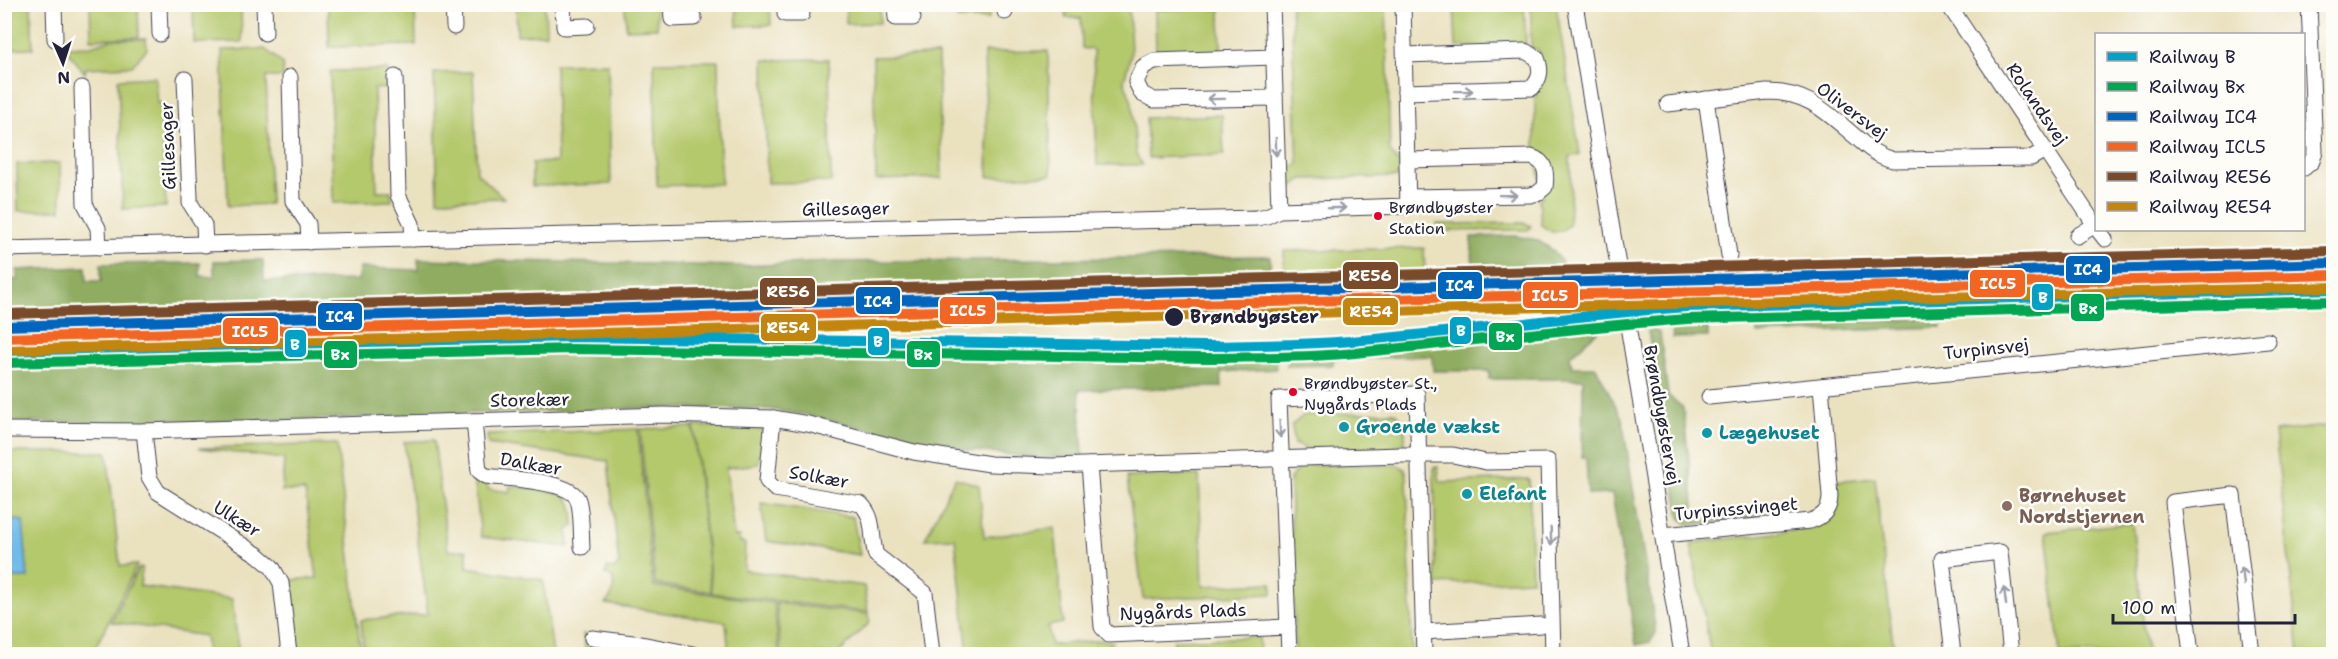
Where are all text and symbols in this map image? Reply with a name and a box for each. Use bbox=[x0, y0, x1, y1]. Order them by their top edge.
north arrow bbox=[33, 33, 93, 93]
legend bbox=[2095, 33, 2305, 231]
text: Railway B bbox=[2149, 45, 2236, 69]
street label: Rolandsvej bbox=[2001, 58, 2073, 150]
text: N bbox=[57, 67, 71, 88]
text: Railway Bx bbox=[2149, 75, 2245, 99]
street label: Oliversvej bbox=[1812, 76, 1892, 146]
one-way arrow bbox=[1453, 85, 1473, 97]
one-way arrow bbox=[1207, 93, 1227, 105]
street label: Gillesager bbox=[154, 102, 182, 190]
text: Railway IC4 bbox=[2149, 105, 2257, 129]
text: Railway ICL5 bbox=[2149, 135, 2266, 159]
one-way arrow bbox=[1270, 136, 1282, 156]
text: Railway RE56 bbox=[2149, 165, 2272, 189]
one-way arrow bbox=[1498, 189, 1518, 201]
text: Railway RE54 bbox=[2149, 195, 2272, 219]
street label: Gillesager bbox=[802, 196, 890, 222]
place label: Brøndbyøster Station bbox=[1389, 197, 1494, 239]
one-way arrow bbox=[1327, 203, 1347, 214]
marker: Brøndbyøster Station bbox=[1372, 210, 1384, 222]
line badge: IC4 bbox=[2065, 255, 2111, 284]
text: IC4 bbox=[2074, 259, 2102, 280]
line badge: RE56 bbox=[1342, 261, 1399, 290]
text: RE56 bbox=[1348, 265, 1392, 286]
line badge: ICL5 bbox=[1969, 269, 2026, 298]
line badge: IC4 bbox=[1437, 271, 1483, 300]
text: ICL5 bbox=[1980, 273, 2016, 294]
text: IC4 bbox=[1446, 275, 1474, 296]
line badge: RE56 bbox=[759, 277, 816, 306]
text: RE56 bbox=[766, 281, 810, 302]
line badge: ICL5 bbox=[1522, 281, 1579, 309]
line badge: B bbox=[2031, 283, 2054, 311]
text: ICL5 bbox=[1532, 285, 1568, 306]
line badge: IC4 bbox=[855, 286, 901, 315]
text: B bbox=[2038, 287, 2048, 308]
text: IC4 bbox=[864, 291, 892, 312]
line badge: Bx bbox=[2070, 293, 2105, 322]
line badge: ICL5 bbox=[939, 296, 996, 325]
line badge: RE54 bbox=[1342, 297, 1399, 326]
text: Bx bbox=[2078, 298, 2098, 319]
text: ICL5 bbox=[950, 300, 986, 321]
text: RE54 bbox=[1349, 301, 1393, 322]
line badge: IC4 bbox=[317, 302, 363, 331]
place label: Brøndbyøster bbox=[1190, 305, 1319, 329]
text: IC4 bbox=[326, 306, 354, 327]
marker: Brøndbyøster bbox=[1163, 306, 1185, 328]
line badge: RE54 bbox=[760, 313, 817, 342]
line badge: B bbox=[1449, 316, 1472, 345]
line badge: ICL5 bbox=[222, 317, 279, 345]
text: RE54 bbox=[766, 317, 810, 338]
text: B bbox=[1456, 320, 1466, 341]
text: ICL5 bbox=[232, 321, 268, 342]
line badge: Bx bbox=[1488, 322, 1523, 351]
text: Bx bbox=[1495, 326, 1515, 347]
line badge: B bbox=[867, 327, 890, 356]
line badge: B bbox=[284, 329, 307, 358]
text: B bbox=[873, 331, 883, 352]
street label: Turpinsvej bbox=[1942, 333, 2030, 365]
text: B bbox=[290, 334, 300, 355]
line badge: Bx bbox=[323, 340, 358, 369]
line badge: Bx bbox=[906, 340, 941, 368]
street label: Brøndbyøstervej bbox=[1638, 343, 1686, 487]
text: Bx bbox=[330, 344, 350, 365]
text: Bx bbox=[913, 344, 933, 365]
place label: Brøndbyøster St., Nygårds Plads bbox=[1304, 373, 1438, 415]
marker: Brøndbyøster St., Nygårds Plads bbox=[1287, 386, 1299, 398]
street label: Storekær bbox=[490, 387, 570, 413]
place label: Groende vækst bbox=[1356, 415, 1500, 439]
one-way arrow bbox=[1275, 418, 1286, 438]
marker: Groende vækst bbox=[1337, 420, 1351, 434]
place label: Lægehuset bbox=[1719, 421, 1820, 445]
marker: Lægehuset bbox=[1700, 426, 1714, 440]
street label: Dalkær bbox=[498, 447, 564, 481]
street label: Solkær bbox=[787, 460, 851, 494]
place label: Elefant bbox=[1479, 482, 1547, 506]
place label: Børnehuset Nordstjernen bbox=[2019, 484, 2145, 529]
marker: Elefant bbox=[1460, 487, 1474, 501]
street label: Turpinssvinget bbox=[1673, 492, 1799, 526]
street label: Ulkær bbox=[209, 495, 265, 543]
marker: Børnehuset Nordstjernen bbox=[2000, 499, 2014, 513]
one-way arrow bbox=[1545, 526, 1556, 546]
one-way arrow bbox=[2237, 566, 2248, 586]
one-way arrow bbox=[1999, 587, 2010, 607]
scale bar bbox=[2113, 587, 2294, 625]
text: 100 m bbox=[2122, 596, 2176, 620]
street label: Nygårds Plads bbox=[1119, 598, 1247, 626]

